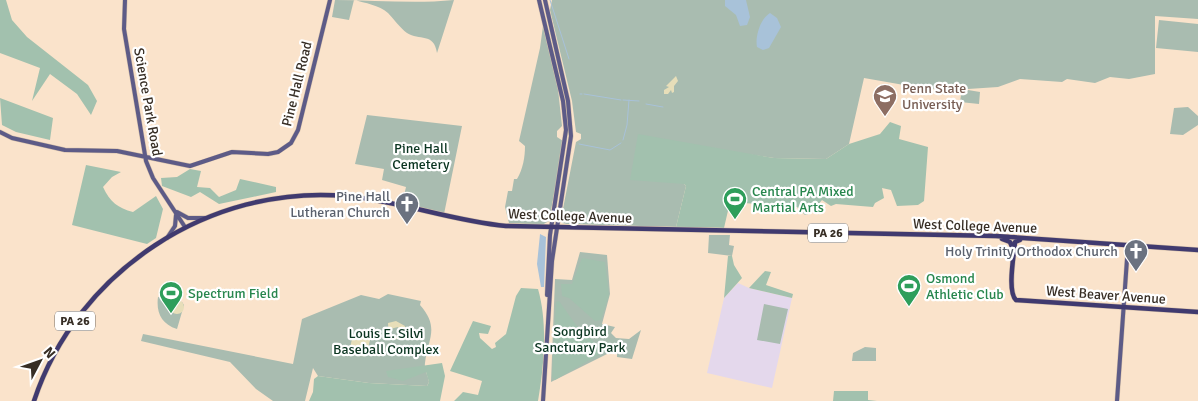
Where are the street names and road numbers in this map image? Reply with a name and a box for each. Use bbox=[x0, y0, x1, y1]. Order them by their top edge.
street label: Pine Hall Road bbox=[278, 40, 316, 128]
street label: Science Park Road bbox=[130, 47, 166, 157]
street label: West College Avenue bbox=[508, 205, 632, 227]
street label: West College Avenue bbox=[913, 215, 1037, 237]
road number: PA 26 bbox=[808, 224, 848, 242]
street label: West Beaver Avenue bbox=[1046, 282, 1166, 308]
road number: PA 26 bbox=[55, 312, 95, 331]

